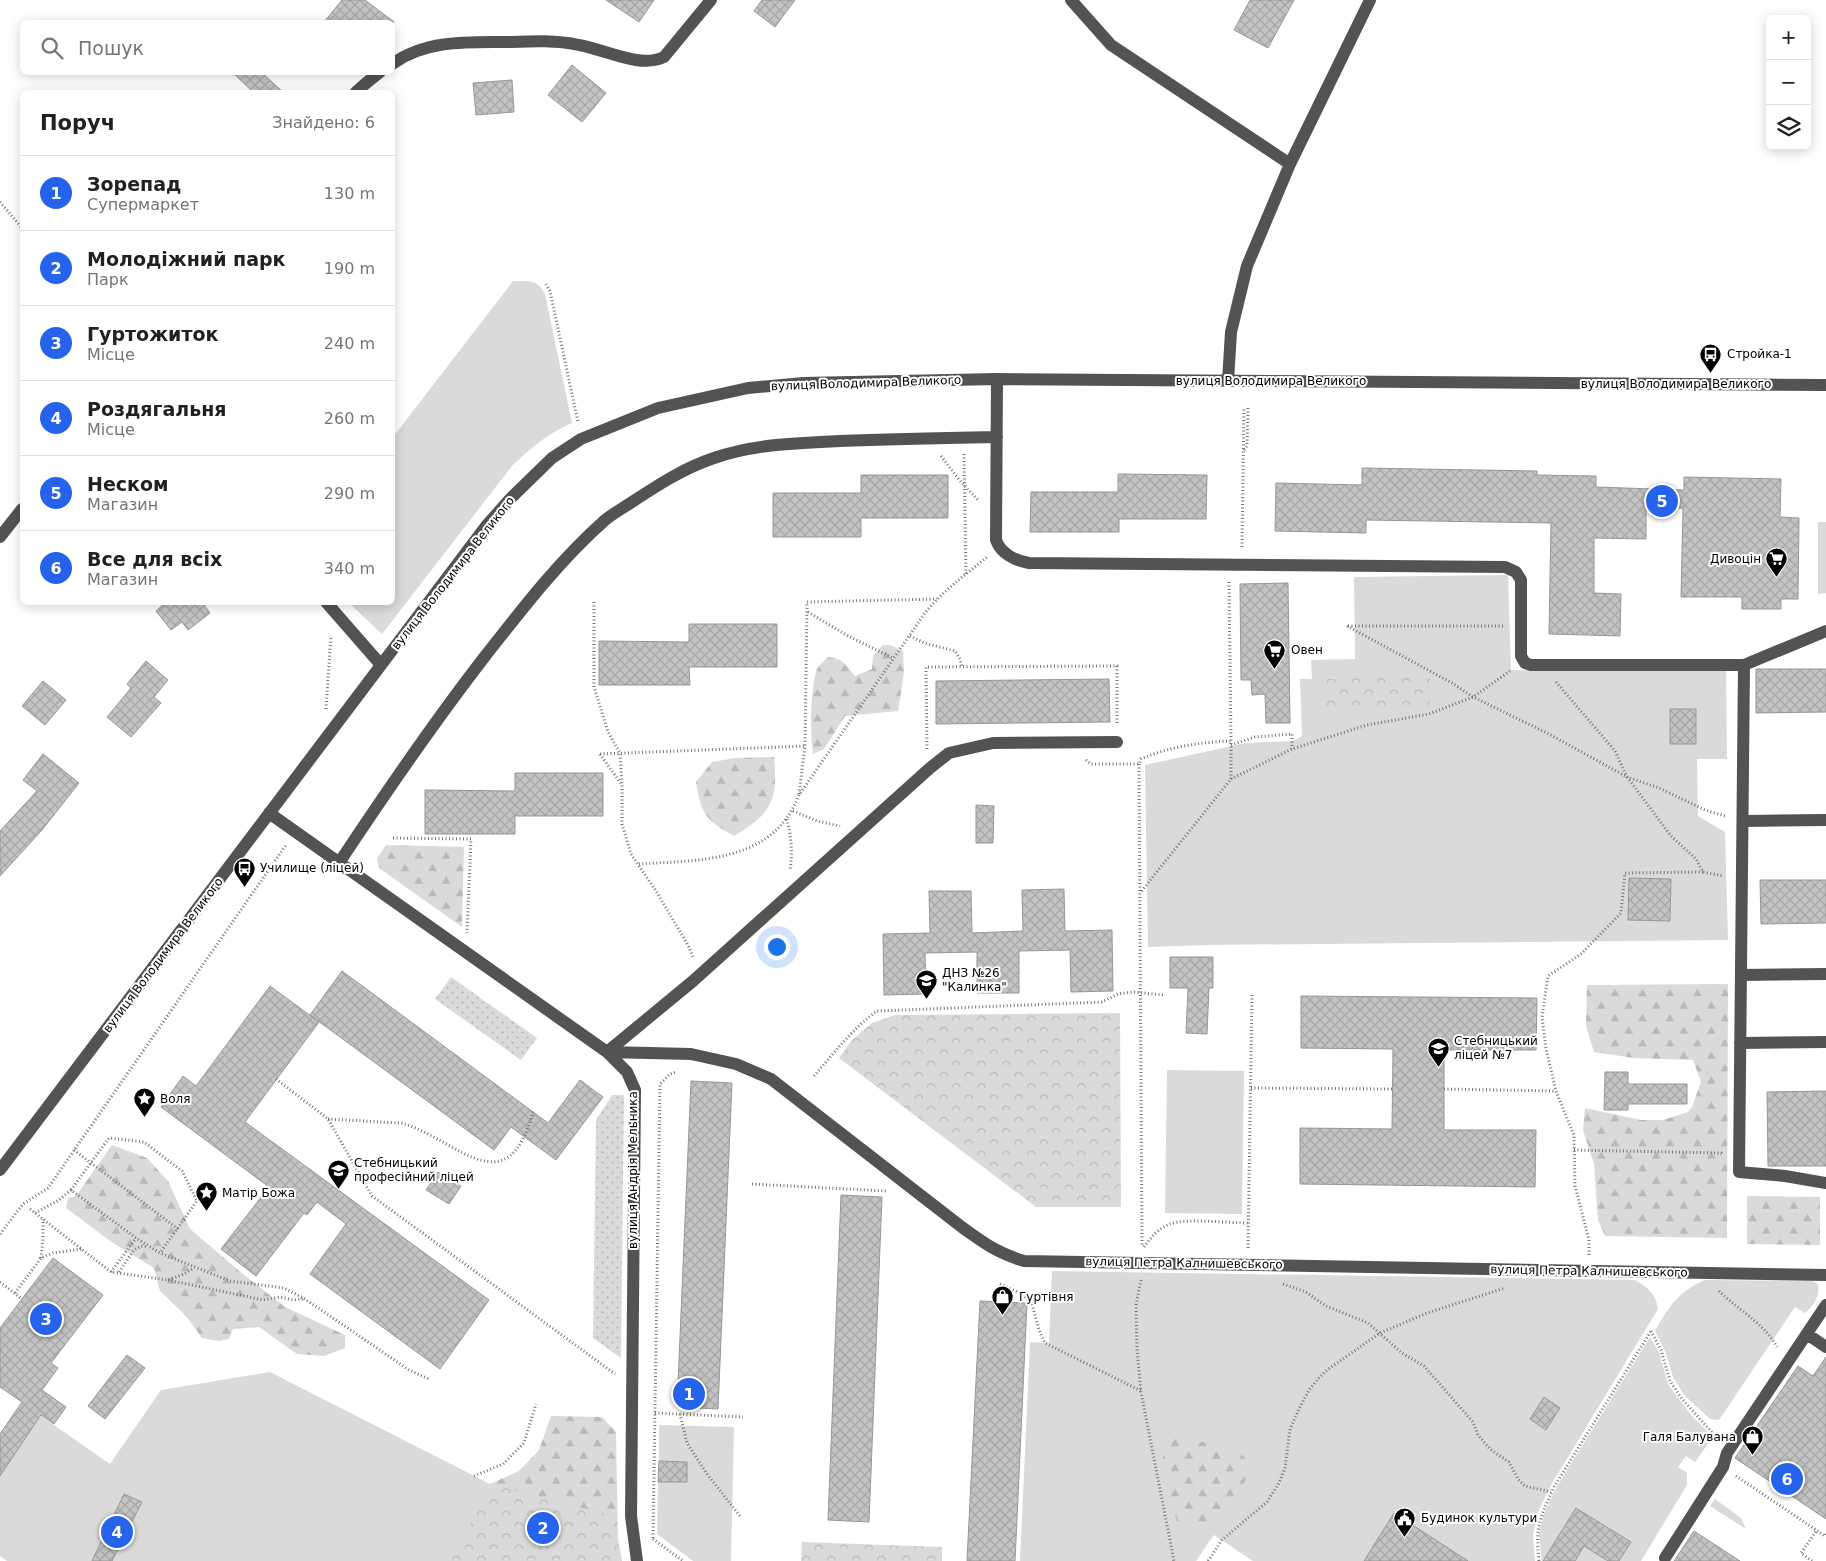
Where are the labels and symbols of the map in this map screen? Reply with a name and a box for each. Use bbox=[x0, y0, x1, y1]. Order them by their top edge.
bus stop icon: Стройка-1 bbox=[1699, 342, 1723, 373]
place label: Стройка-1 bbox=[1727, 347, 1792, 361]
street label: вулиця Володимира Великого bbox=[771, 373, 961, 393]
street label: вулиця Володимира Великого bbox=[1176, 374, 1366, 388]
street label: вулиця Володимира Великого bbox=[1581, 377, 1771, 391]
pin: 5 bbox=[1646, 482, 1678, 520]
street label: вулиця Володимира Великого bbox=[389, 494, 517, 652]
supermarket icon: Дивоцін bbox=[1765, 547, 1789, 578]
place label: Дивоцін bbox=[1710, 552, 1761, 566]
supermarket icon: Овен bbox=[1263, 638, 1287, 669]
place label: Овен bbox=[1291, 643, 1323, 657]
bus stop icon: Училище (ліцей) bbox=[232, 856, 256, 887]
place label: Училище (ліцей) bbox=[260, 861, 364, 875]
street label: вулиця Володимира Великого bbox=[100, 875, 226, 1035]
your location bbox=[764, 934, 790, 960]
place label: ДНЗ №26 "Калинка" bbox=[942, 966, 1007, 994]
school or university icon: ДНЗ №26 "Калинка" bbox=[914, 968, 938, 999]
place label: Стебницький ліцей №7 bbox=[1454, 1034, 1538, 1062]
school or university icon: Стебницький ліцей №7 bbox=[1426, 1036, 1450, 1067]
place icon: Воля bbox=[132, 1087, 156, 1118]
street label: вулиця Андрія Мельника bbox=[626, 1091, 640, 1249]
place label: Воля bbox=[160, 1092, 190, 1106]
place label: Стебницький професійний ліцей bbox=[354, 1156, 474, 1184]
school or university icon: Стебницький професійний ліцей bbox=[326, 1158, 350, 1189]
place icon: Матір Божа bbox=[194, 1181, 218, 1212]
place label: Матір Божа bbox=[222, 1186, 295, 1200]
street label: вулиця Петра Калнишевського bbox=[1085, 1254, 1283, 1272]
street label: вулиця Петра Калнишевського bbox=[1490, 1262, 1688, 1280]
shop icon: Гуртівня bbox=[991, 1285, 1015, 1316]
place label: Гуртівня bbox=[1019, 1290, 1074, 1304]
pin: 3 bbox=[30, 1300, 62, 1338]
pin: 1 bbox=[673, 1375, 705, 1413]
shop icon: Галя Балувана bbox=[1740, 1425, 1764, 1456]
place label: Галя Балувана bbox=[1643, 1430, 1736, 1444]
pin: 6 bbox=[1771, 1460, 1803, 1498]
public building icon: Будинок культури bbox=[1393, 1506, 1417, 1537]
pin: 2 bbox=[527, 1509, 559, 1547]
place label: Будинок культури bbox=[1421, 1511, 1537, 1525]
pin: 4 bbox=[101, 1513, 133, 1551]

